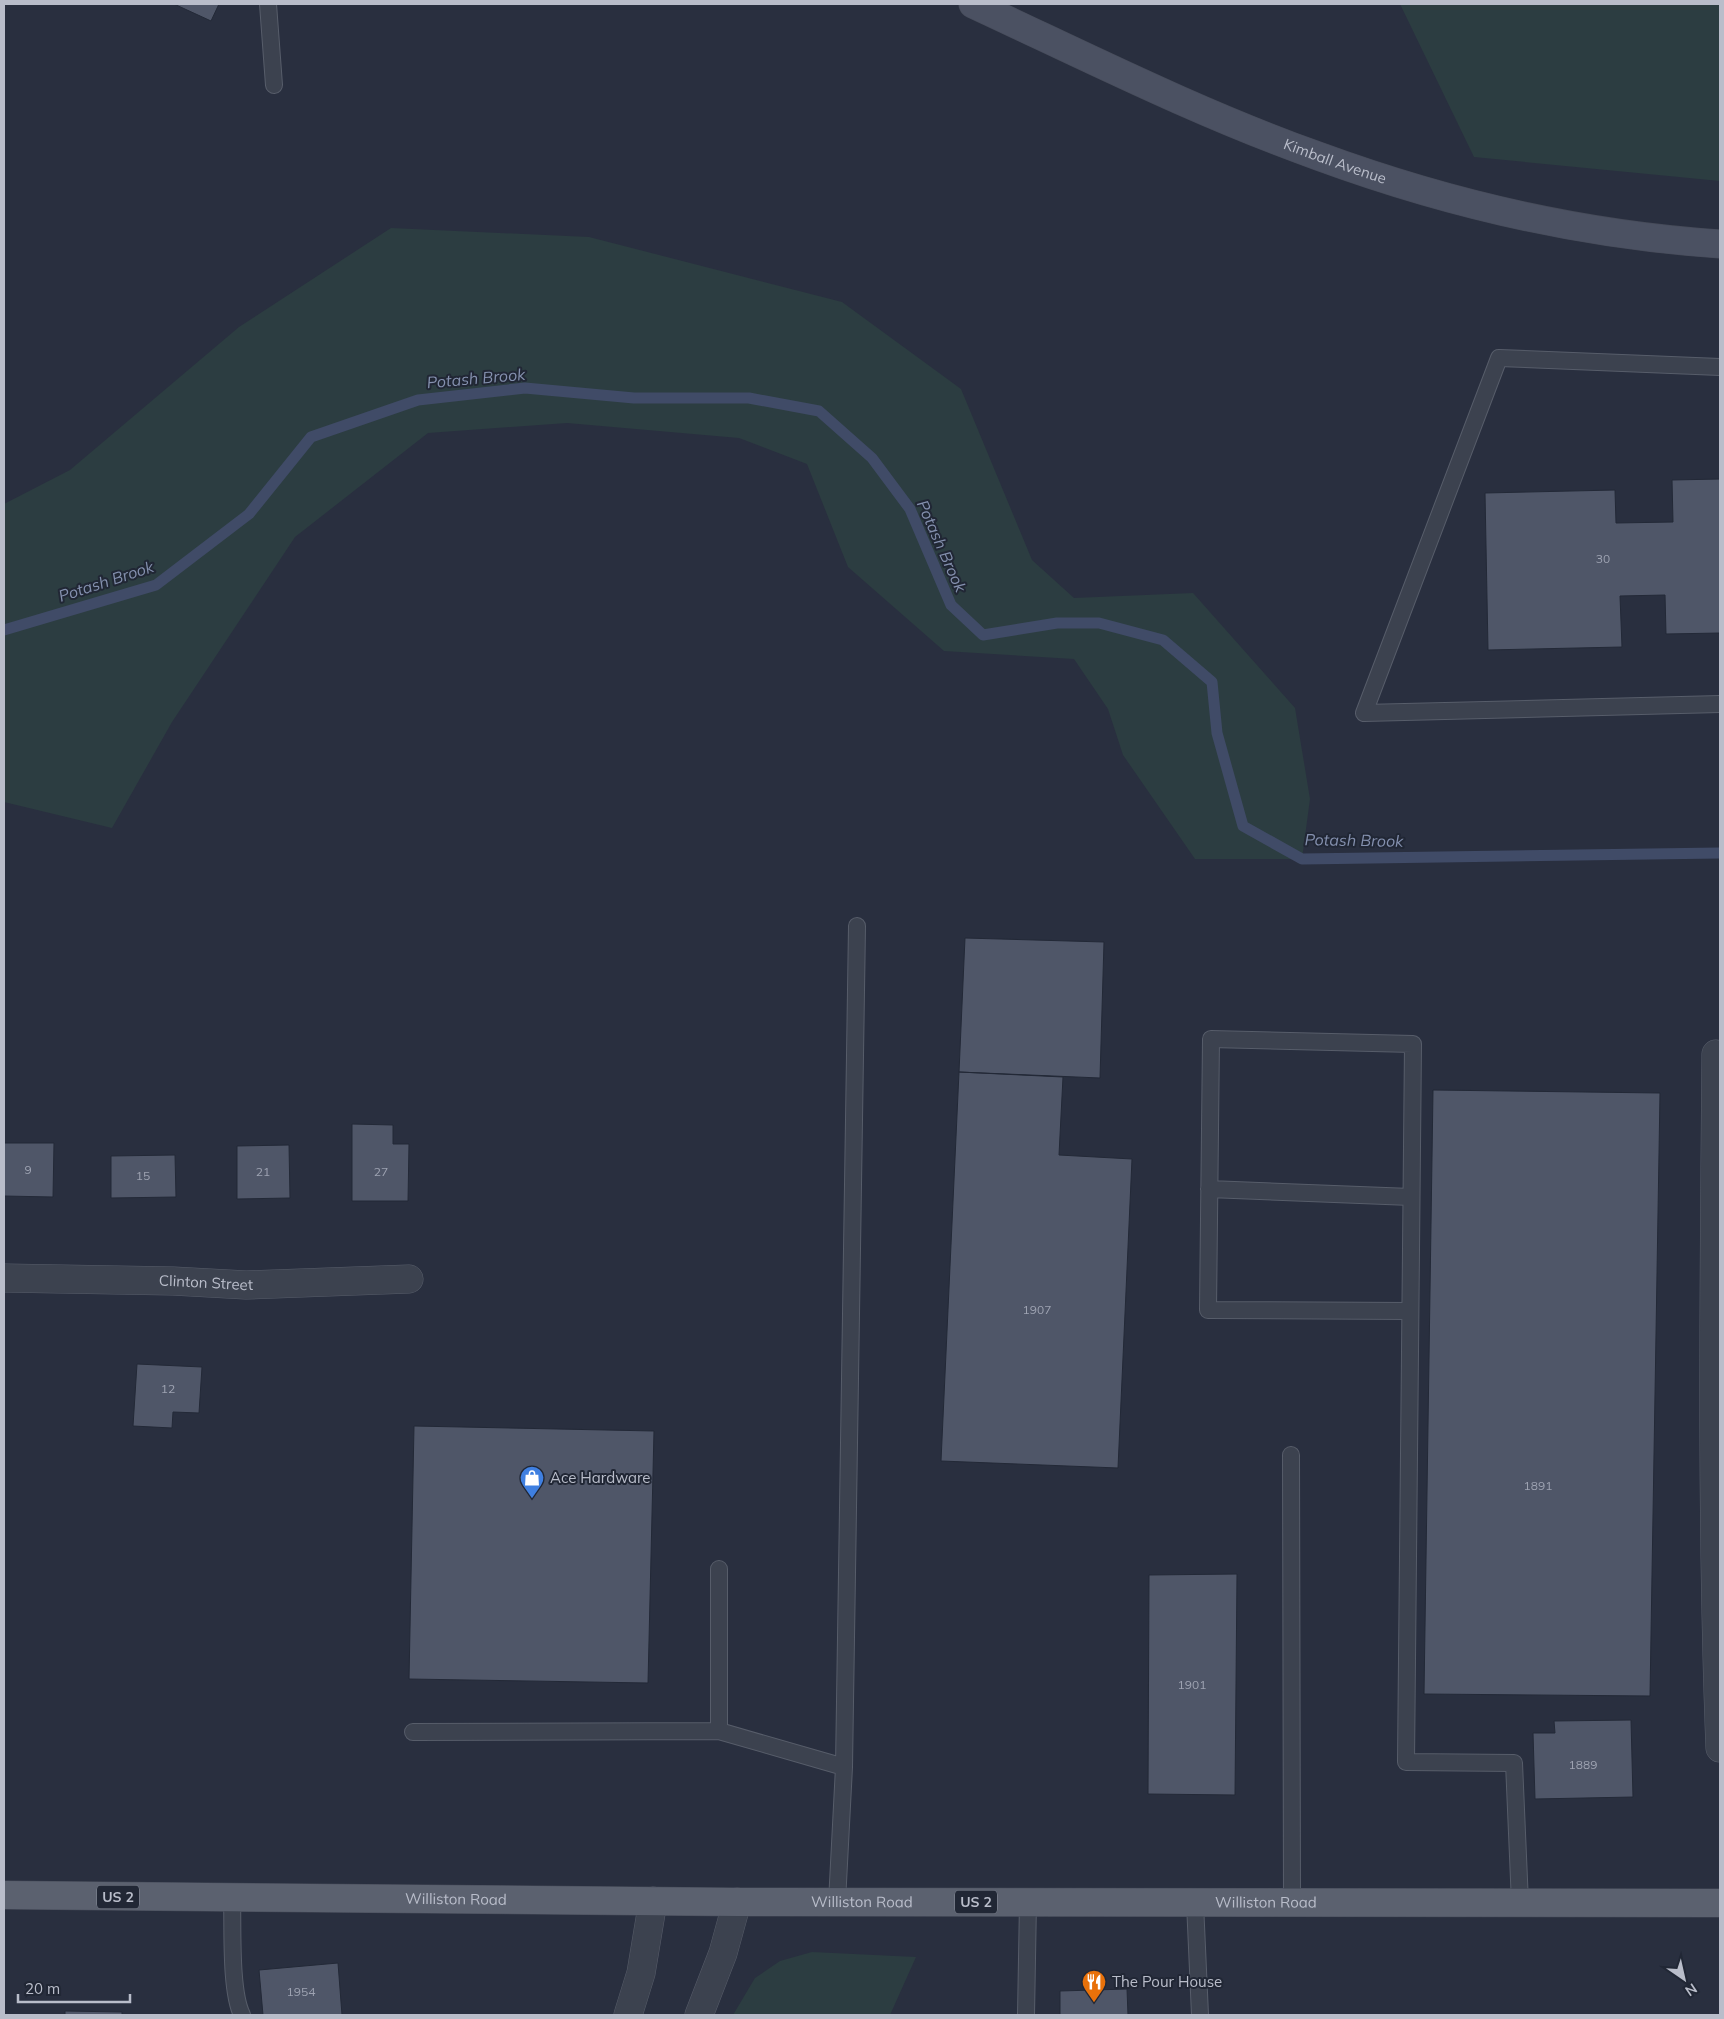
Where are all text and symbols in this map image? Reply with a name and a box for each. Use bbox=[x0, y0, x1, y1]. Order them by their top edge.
street label: Kimball Avenue bbox=[1281, 134, 1389, 188]
water label: Potash Brook bbox=[426, 364, 527, 392]
water label: Potash Brook bbox=[913, 497, 972, 596]
house number: 30 bbox=[1596, 551, 1610, 566]
water label: Potash Brook bbox=[56, 556, 157, 606]
water label: Potash Brook bbox=[1304, 829, 1404, 851]
house number: 9 bbox=[24, 1162, 32, 1177]
house number: 21 bbox=[256, 1164, 270, 1179]
house number: 27 bbox=[374, 1164, 388, 1179]
house number: 15 bbox=[136, 1168, 150, 1183]
street label: Clinton Street bbox=[159, 1271, 253, 1294]
house number: 1907 bbox=[1023, 1302, 1051, 1317]
house number: 12 bbox=[161, 1381, 175, 1396]
shop icon: Ace Hardware bbox=[519, 1465, 545, 1499]
place label: Ace Hardware bbox=[550, 1468, 651, 1487]
house number: 1891 bbox=[1524, 1478, 1552, 1493]
house number: 1901 bbox=[1178, 1677, 1206, 1692]
house number: 1889 bbox=[1569, 1757, 1597, 1772]
road number: US 2 bbox=[97, 1885, 139, 1908]
street label: Williston Road bbox=[405, 1889, 507, 1909]
road number: US 2 bbox=[955, 1890, 997, 1914]
street label: Williston Road bbox=[811, 1892, 913, 1911]
street label: Williston Road bbox=[1215, 1892, 1317, 1912]
north arrow bbox=[1659, 1954, 1709, 2004]
restaurant icon: The Pour House bbox=[1081, 1969, 1107, 2003]
scale bar bbox=[18, 1972, 130, 2004]
place label: The Pour House bbox=[1112, 1972, 1222, 1991]
text: 20 m bbox=[25, 1979, 60, 1998]
text: N bbox=[1682, 1979, 1701, 2000]
house number: 1954 bbox=[287, 1984, 315, 1999]

